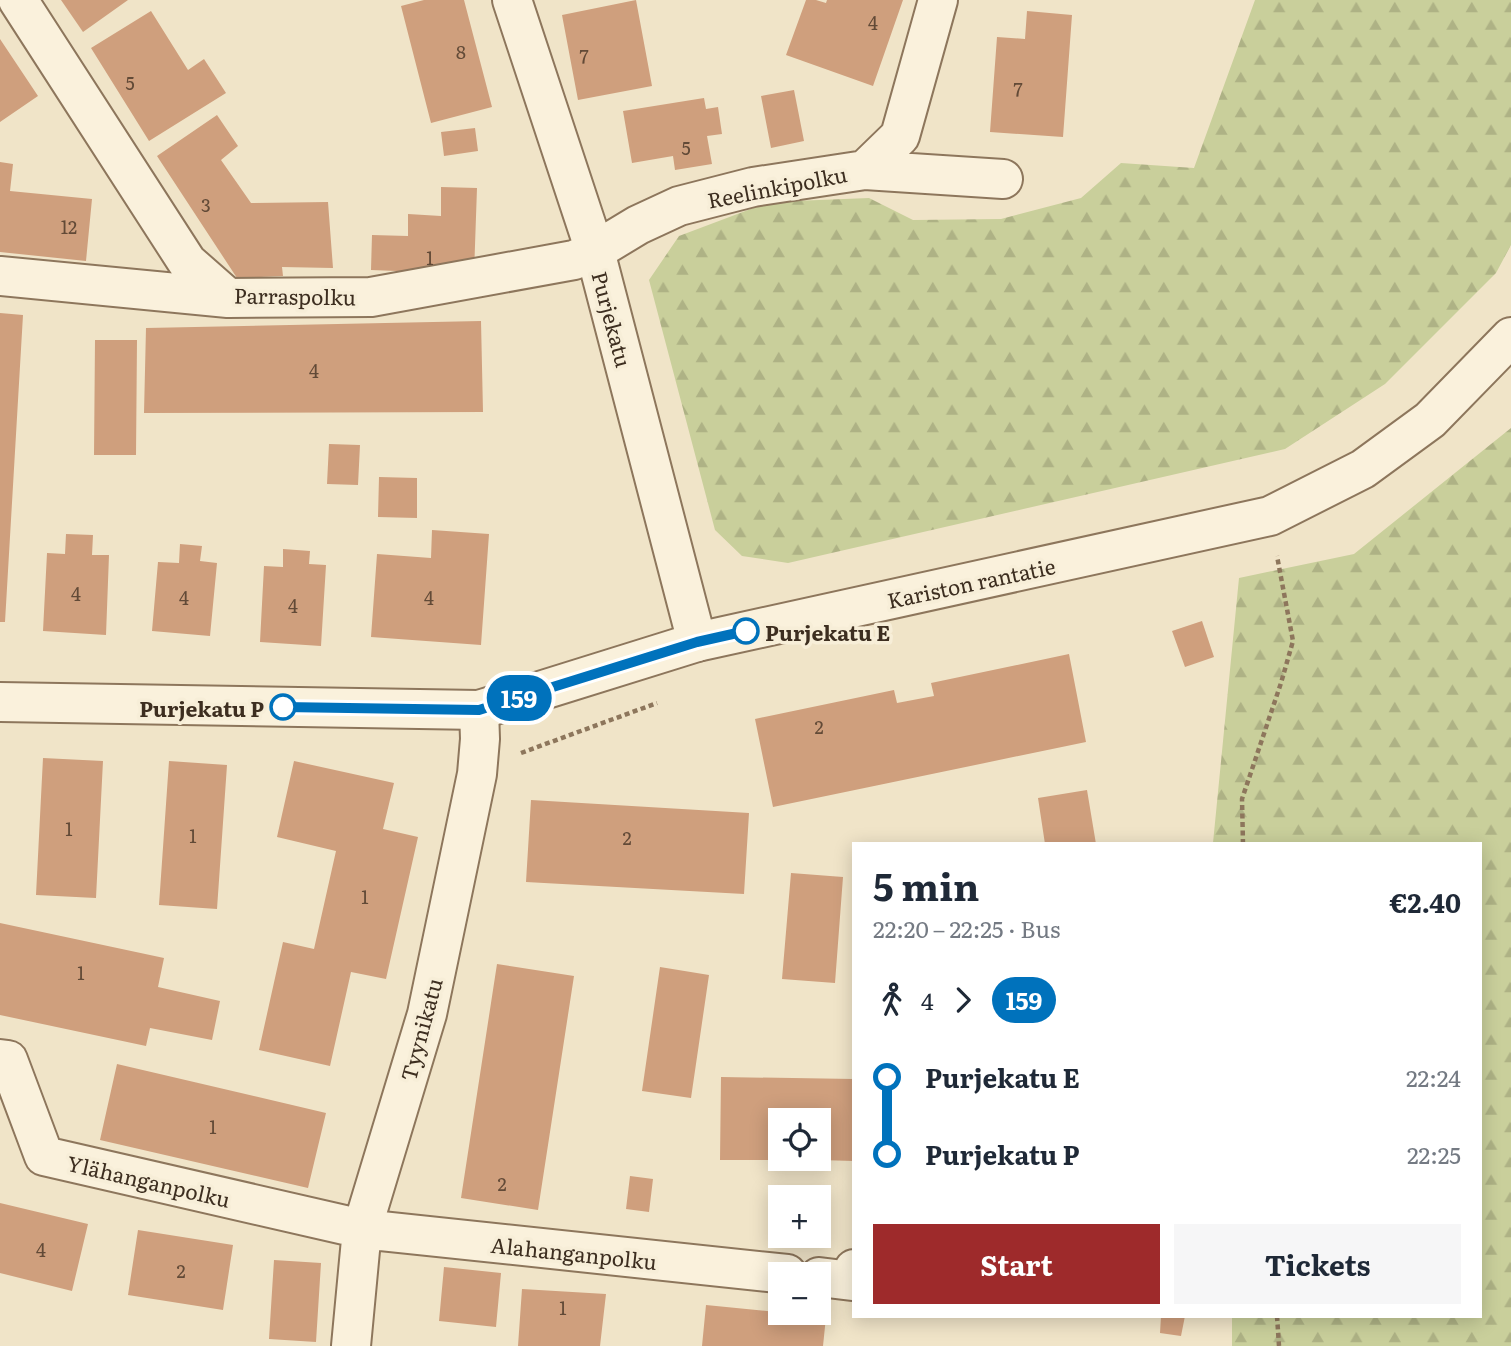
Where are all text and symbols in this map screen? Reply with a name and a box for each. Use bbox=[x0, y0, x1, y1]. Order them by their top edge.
house number: 4 bbox=[868, 9, 878, 36]
house number: 8 bbox=[456, 38, 466, 65]
house number: 7 bbox=[579, 42, 589, 69]
house number: 5 bbox=[125, 69, 135, 96]
house number: 7 bbox=[1013, 75, 1023, 102]
house number: 5 bbox=[681, 134, 691, 161]
street label: Reelinkipolku bbox=[705, 157, 849, 215]
house number: 3 bbox=[201, 191, 211, 218]
house number: 12 bbox=[61, 213, 77, 240]
house number: 1 bbox=[426, 244, 434, 271]
street label: Purjekatu bbox=[585, 268, 641, 370]
street label: Parraspolku bbox=[234, 278, 356, 312]
house number: 4 bbox=[309, 357, 319, 384]
street label: Kariston rantatie bbox=[884, 549, 1058, 615]
house number: 4 bbox=[71, 580, 81, 607]
house number: 4 bbox=[179, 584, 189, 611]
house number: 4 bbox=[424, 584, 434, 611]
house number: 4 bbox=[288, 592, 298, 619]
place label: Purjekatu E bbox=[765, 616, 890, 647]
marker: Purjekatu E bbox=[733, 618, 759, 644]
line badge: 159 bbox=[479, 675, 559, 721]
text: 159 bbox=[501, 680, 537, 715]
place label: Purjekatu P bbox=[139, 692, 264, 723]
marker: Purjekatu P bbox=[270, 694, 296, 720]
house number: 2 bbox=[814, 713, 824, 740]
house number: 1 bbox=[65, 815, 73, 842]
house number: 1 bbox=[189, 822, 197, 849]
house number: 2 bbox=[622, 824, 632, 851]
text: 5 min bbox=[873, 856, 979, 913]
text: €2.40 bbox=[1389, 882, 1461, 921]
house number: 1 bbox=[361, 883, 369, 910]
text: 22:20 – 22:25 · Bus bbox=[873, 911, 1061, 945]
house number: 1 bbox=[77, 959, 85, 986]
street label: Tyynikatu bbox=[391, 974, 449, 1084]
icon: walk bbox=[873, 981, 911, 1019]
icon: forward bbox=[944, 981, 982, 1019]
text: 159 bbox=[1006, 982, 1042, 1017]
text: 4 bbox=[921, 983, 934, 1017]
text: Purjekatu E bbox=[925, 1057, 1080, 1096]
text: 22:24 bbox=[1406, 1060, 1461, 1094]
map controls bbox=[768, 1108, 831, 1325]
button: locate bbox=[768, 1108, 831, 1171]
house number: 1 bbox=[209, 1113, 217, 1140]
text: Purjekatu P bbox=[925, 1134, 1080, 1173]
text: 22:25 bbox=[1407, 1137, 1461, 1171]
street label: Ylähanganpolku bbox=[64, 1146, 234, 1214]
house number: 2 bbox=[497, 1170, 507, 1197]
button: + bbox=[768, 1185, 831, 1248]
button: Start bbox=[873, 1224, 1160, 1304]
button: Tickets bbox=[1174, 1224, 1461, 1304]
street label: Alahanganpolku bbox=[489, 1228, 659, 1276]
house number: 4 bbox=[36, 1236, 46, 1263]
house number: 2 bbox=[176, 1257, 186, 1284]
button: − bbox=[768, 1262, 831, 1325]
house number: 1 bbox=[559, 1294, 567, 1321]

